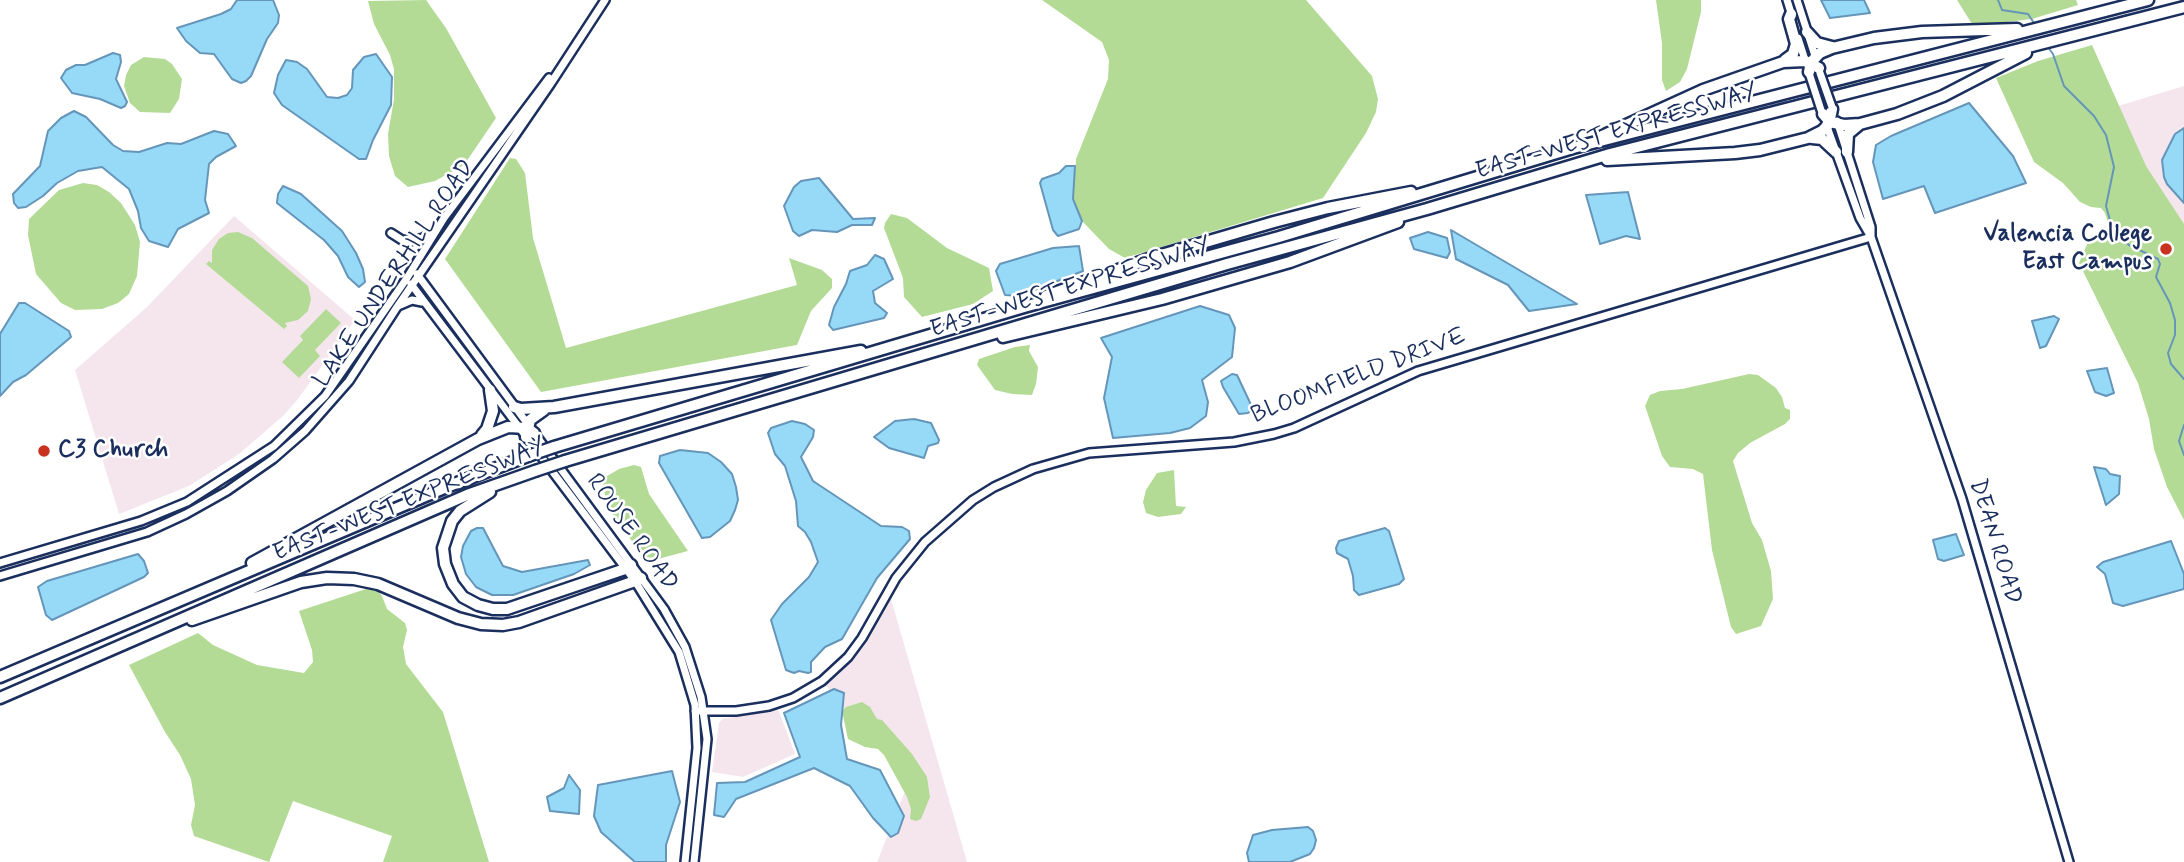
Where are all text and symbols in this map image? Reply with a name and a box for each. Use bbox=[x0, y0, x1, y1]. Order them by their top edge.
street label: EAST-WEST EXPRESSWAY bbox=[1473, 79, 1761, 187]
street label: LAKE UNDERHILL ROAD bbox=[308, 155, 482, 393]
place label: Valencia College East Campus bbox=[1983, 221, 2152, 277]
street label: EAST-WEST EXPRESSWAY bbox=[927, 233, 1215, 345]
marker: Valencia College East Campus bbox=[2158, 241, 2174, 257]
street label: BLOOMFIELD DRIVE bbox=[1248, 323, 1470, 431]
street label: EAST-WEST EXPRESSWAY bbox=[269, 433, 551, 569]
place label: C3 Church bbox=[58, 437, 168, 465]
marker: C3 Church bbox=[36, 443, 52, 459]
street label: ROUSE ROAD bbox=[579, 469, 683, 597]
street label: DEAN ROAD bbox=[1961, 476, 2027, 608]

